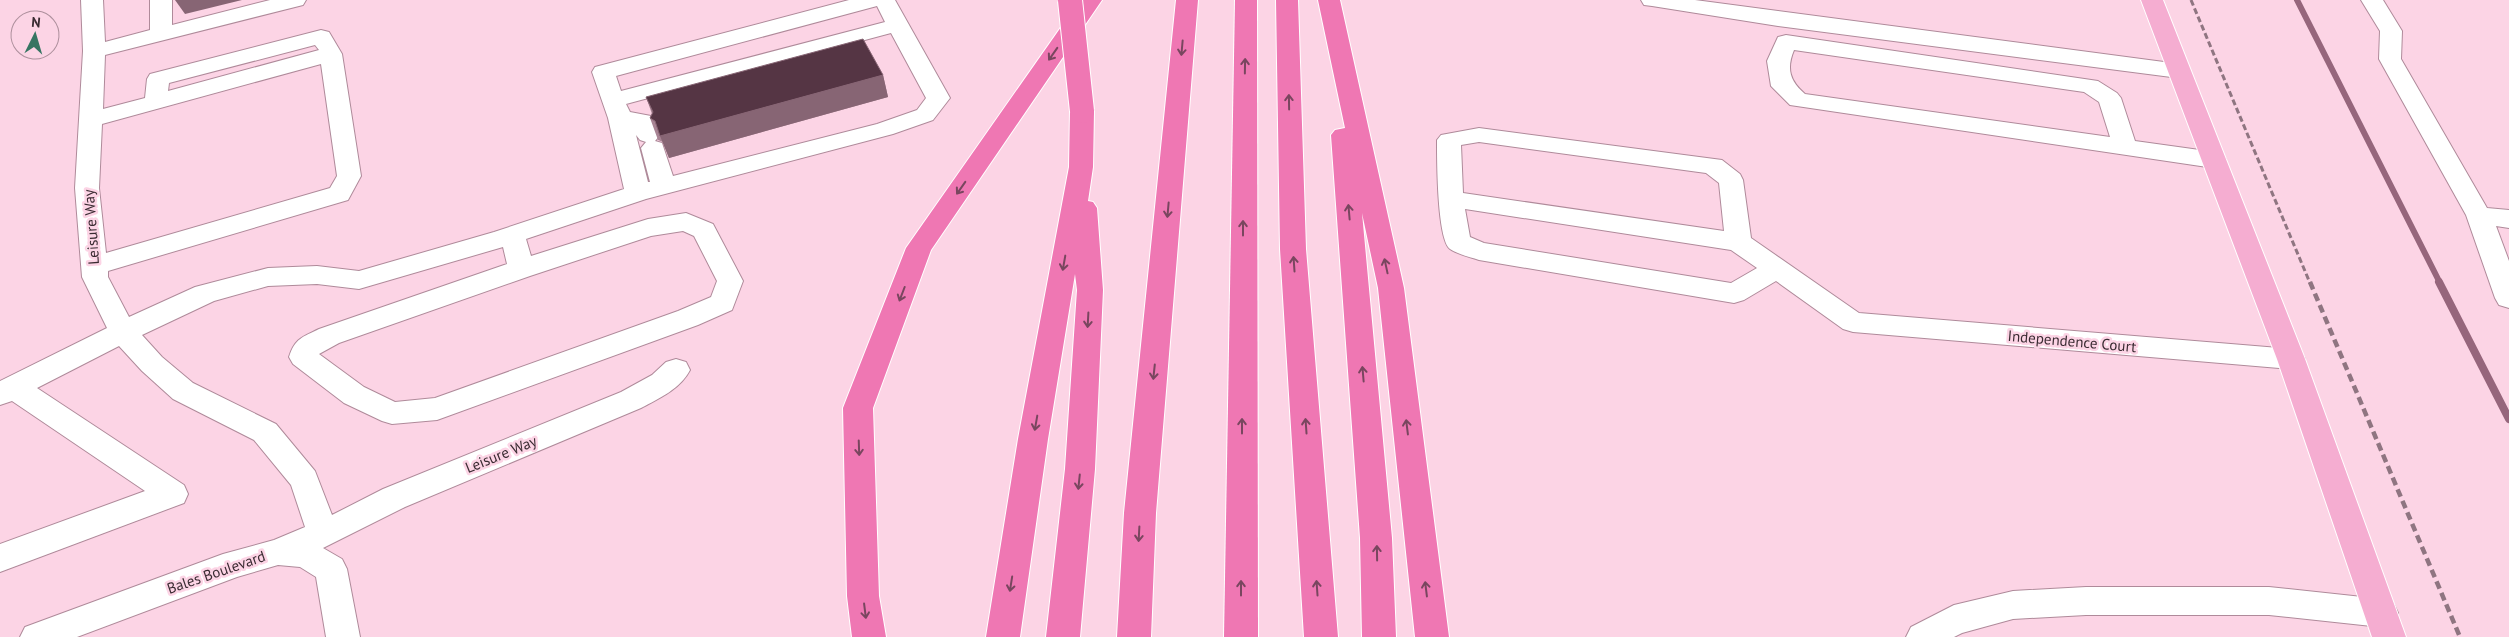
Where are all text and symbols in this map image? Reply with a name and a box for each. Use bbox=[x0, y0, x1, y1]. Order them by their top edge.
north arrow bbox=[10, 10, 60, 60]
text: N bbox=[31, 13, 42, 31]
one-way arrow bbox=[1177, 40, 1186, 56]
one-way arrow bbox=[1048, 47, 1058, 61]
one-way arrow bbox=[1240, 58, 1250, 74]
one-way arrow bbox=[1284, 94, 1294, 110]
one-way arrow bbox=[956, 181, 966, 195]
street label: Leisure Way bbox=[79, 189, 103, 265]
one-way arrow bbox=[1163, 202, 1173, 218]
one-way arrow bbox=[1345, 204, 1354, 220]
one-way arrow bbox=[1238, 221, 1248, 237]
one-way arrow bbox=[1058, 255, 1068, 271]
one-way arrow bbox=[1289, 256, 1299, 272]
one-way arrow bbox=[1381, 259, 1390, 275]
one-way arrow bbox=[897, 286, 906, 301]
one-way arrow bbox=[1084, 312, 1093, 328]
street label: Independence Court bbox=[2007, 326, 2137, 356]
one-way arrow bbox=[1149, 364, 1159, 380]
one-way arrow bbox=[1358, 366, 1367, 382]
one-way arrow bbox=[1030, 415, 1040, 431]
one-way arrow bbox=[1237, 418, 1247, 434]
one-way arrow bbox=[1301, 419, 1310, 435]
one-way arrow bbox=[1402, 420, 1412, 436]
street label: Leisure Way bbox=[462, 431, 540, 477]
one-way arrow bbox=[855, 440, 864, 456]
one-way arrow bbox=[1074, 474, 1084, 490]
one-way arrow bbox=[1134, 526, 1144, 542]
street label: Bales Boulevard bbox=[164, 546, 268, 598]
one-way arrow bbox=[1372, 546, 1381, 562]
one-way arrow bbox=[1006, 576, 1016, 592]
one-way arrow bbox=[1236, 581, 1246, 597]
one-way arrow bbox=[1313, 581, 1322, 597]
one-way arrow bbox=[1421, 581, 1431, 597]
one-way arrow bbox=[860, 602, 870, 618]

